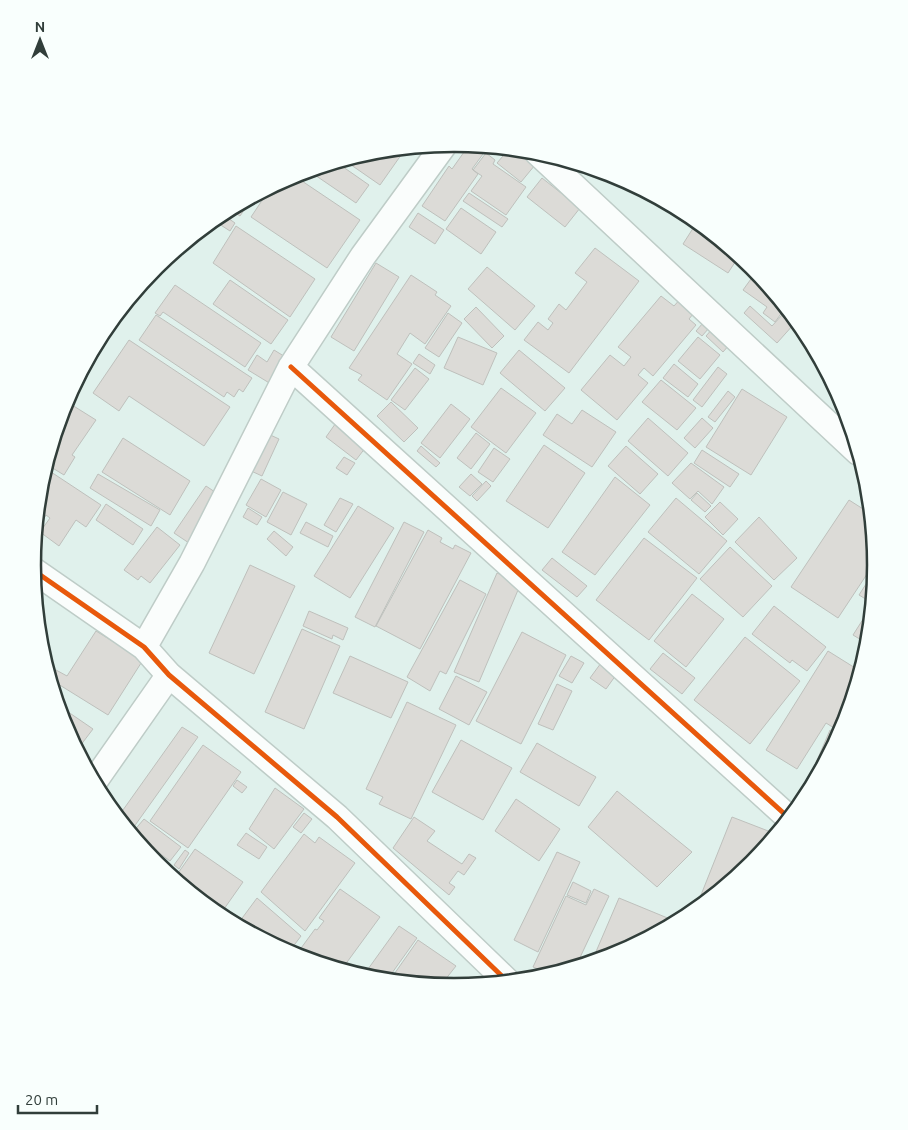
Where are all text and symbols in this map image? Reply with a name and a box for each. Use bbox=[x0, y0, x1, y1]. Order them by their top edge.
north arrow bbox=[15, 15, 65, 65]
text: N bbox=[35, 19, 45, 35]
scale bar bbox=[18, 1082, 96, 1114]
text: 20 m bbox=[25, 1091, 58, 1108]

